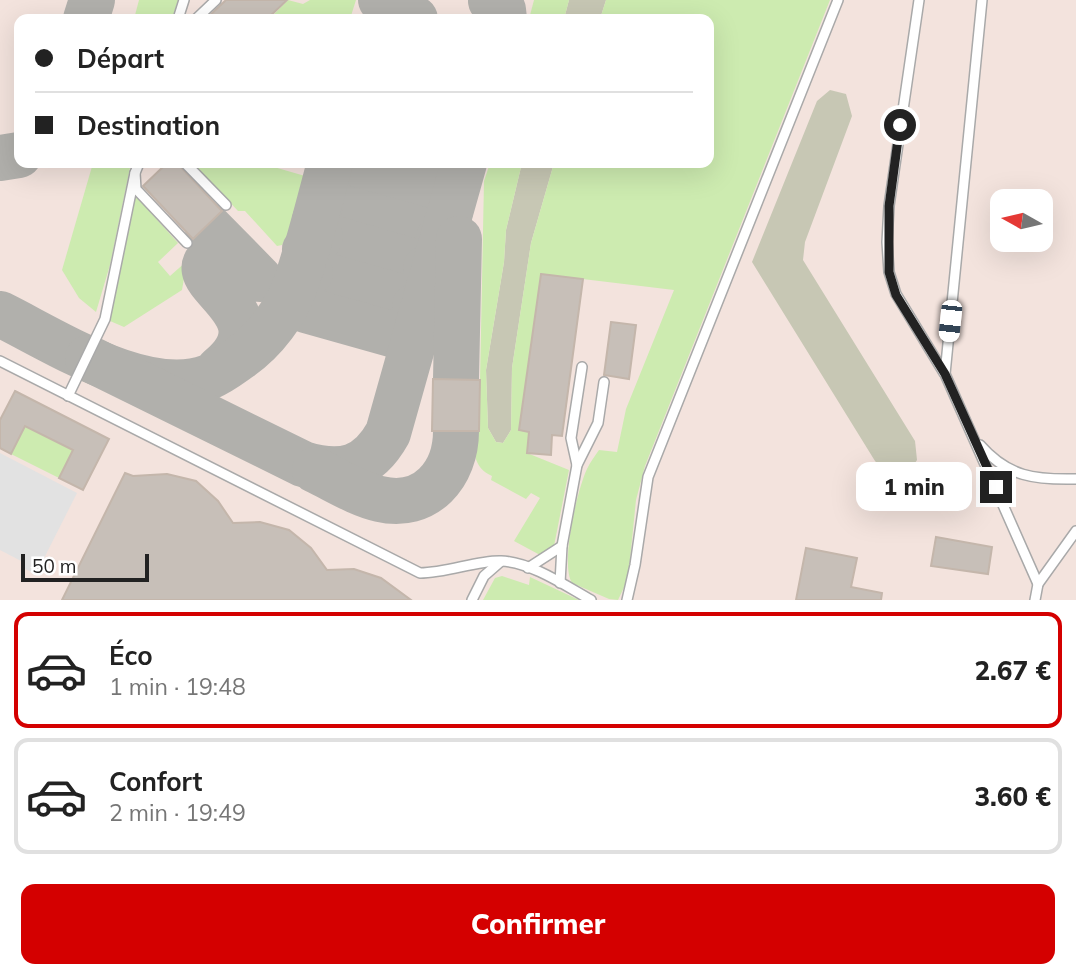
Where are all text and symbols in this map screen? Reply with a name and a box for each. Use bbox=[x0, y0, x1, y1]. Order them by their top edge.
text: Départ bbox=[77, 42, 164, 75]
text: Destination bbox=[77, 109, 220, 142]
route start bbox=[884, 109, 916, 141]
north arrow bbox=[990, 189, 1054, 252]
map controls bbox=[990, 189, 1053, 252]
car bbox=[938, 299, 963, 343]
callout: 1 min bbox=[856, 462, 972, 512]
route end bbox=[980, 471, 1012, 503]
text: 1 min bbox=[883, 472, 945, 501]
scale bar bbox=[21, 551, 149, 583]
text: 50 m bbox=[32, 554, 76, 578]
icon: car bbox=[25, 639, 88, 702]
text: Éco bbox=[109, 639, 153, 672]
text: 2.67 € bbox=[975, 654, 1051, 687]
text: 1 min · 19:48 bbox=[109, 672, 246, 701]
icon: car bbox=[25, 765, 88, 828]
text: Confort bbox=[109, 765, 202, 798]
text: 3.60 € bbox=[975, 780, 1051, 813]
text: 2 min · 19:49 bbox=[109, 798, 246, 827]
button: Confirmer bbox=[21, 884, 1055, 964]

